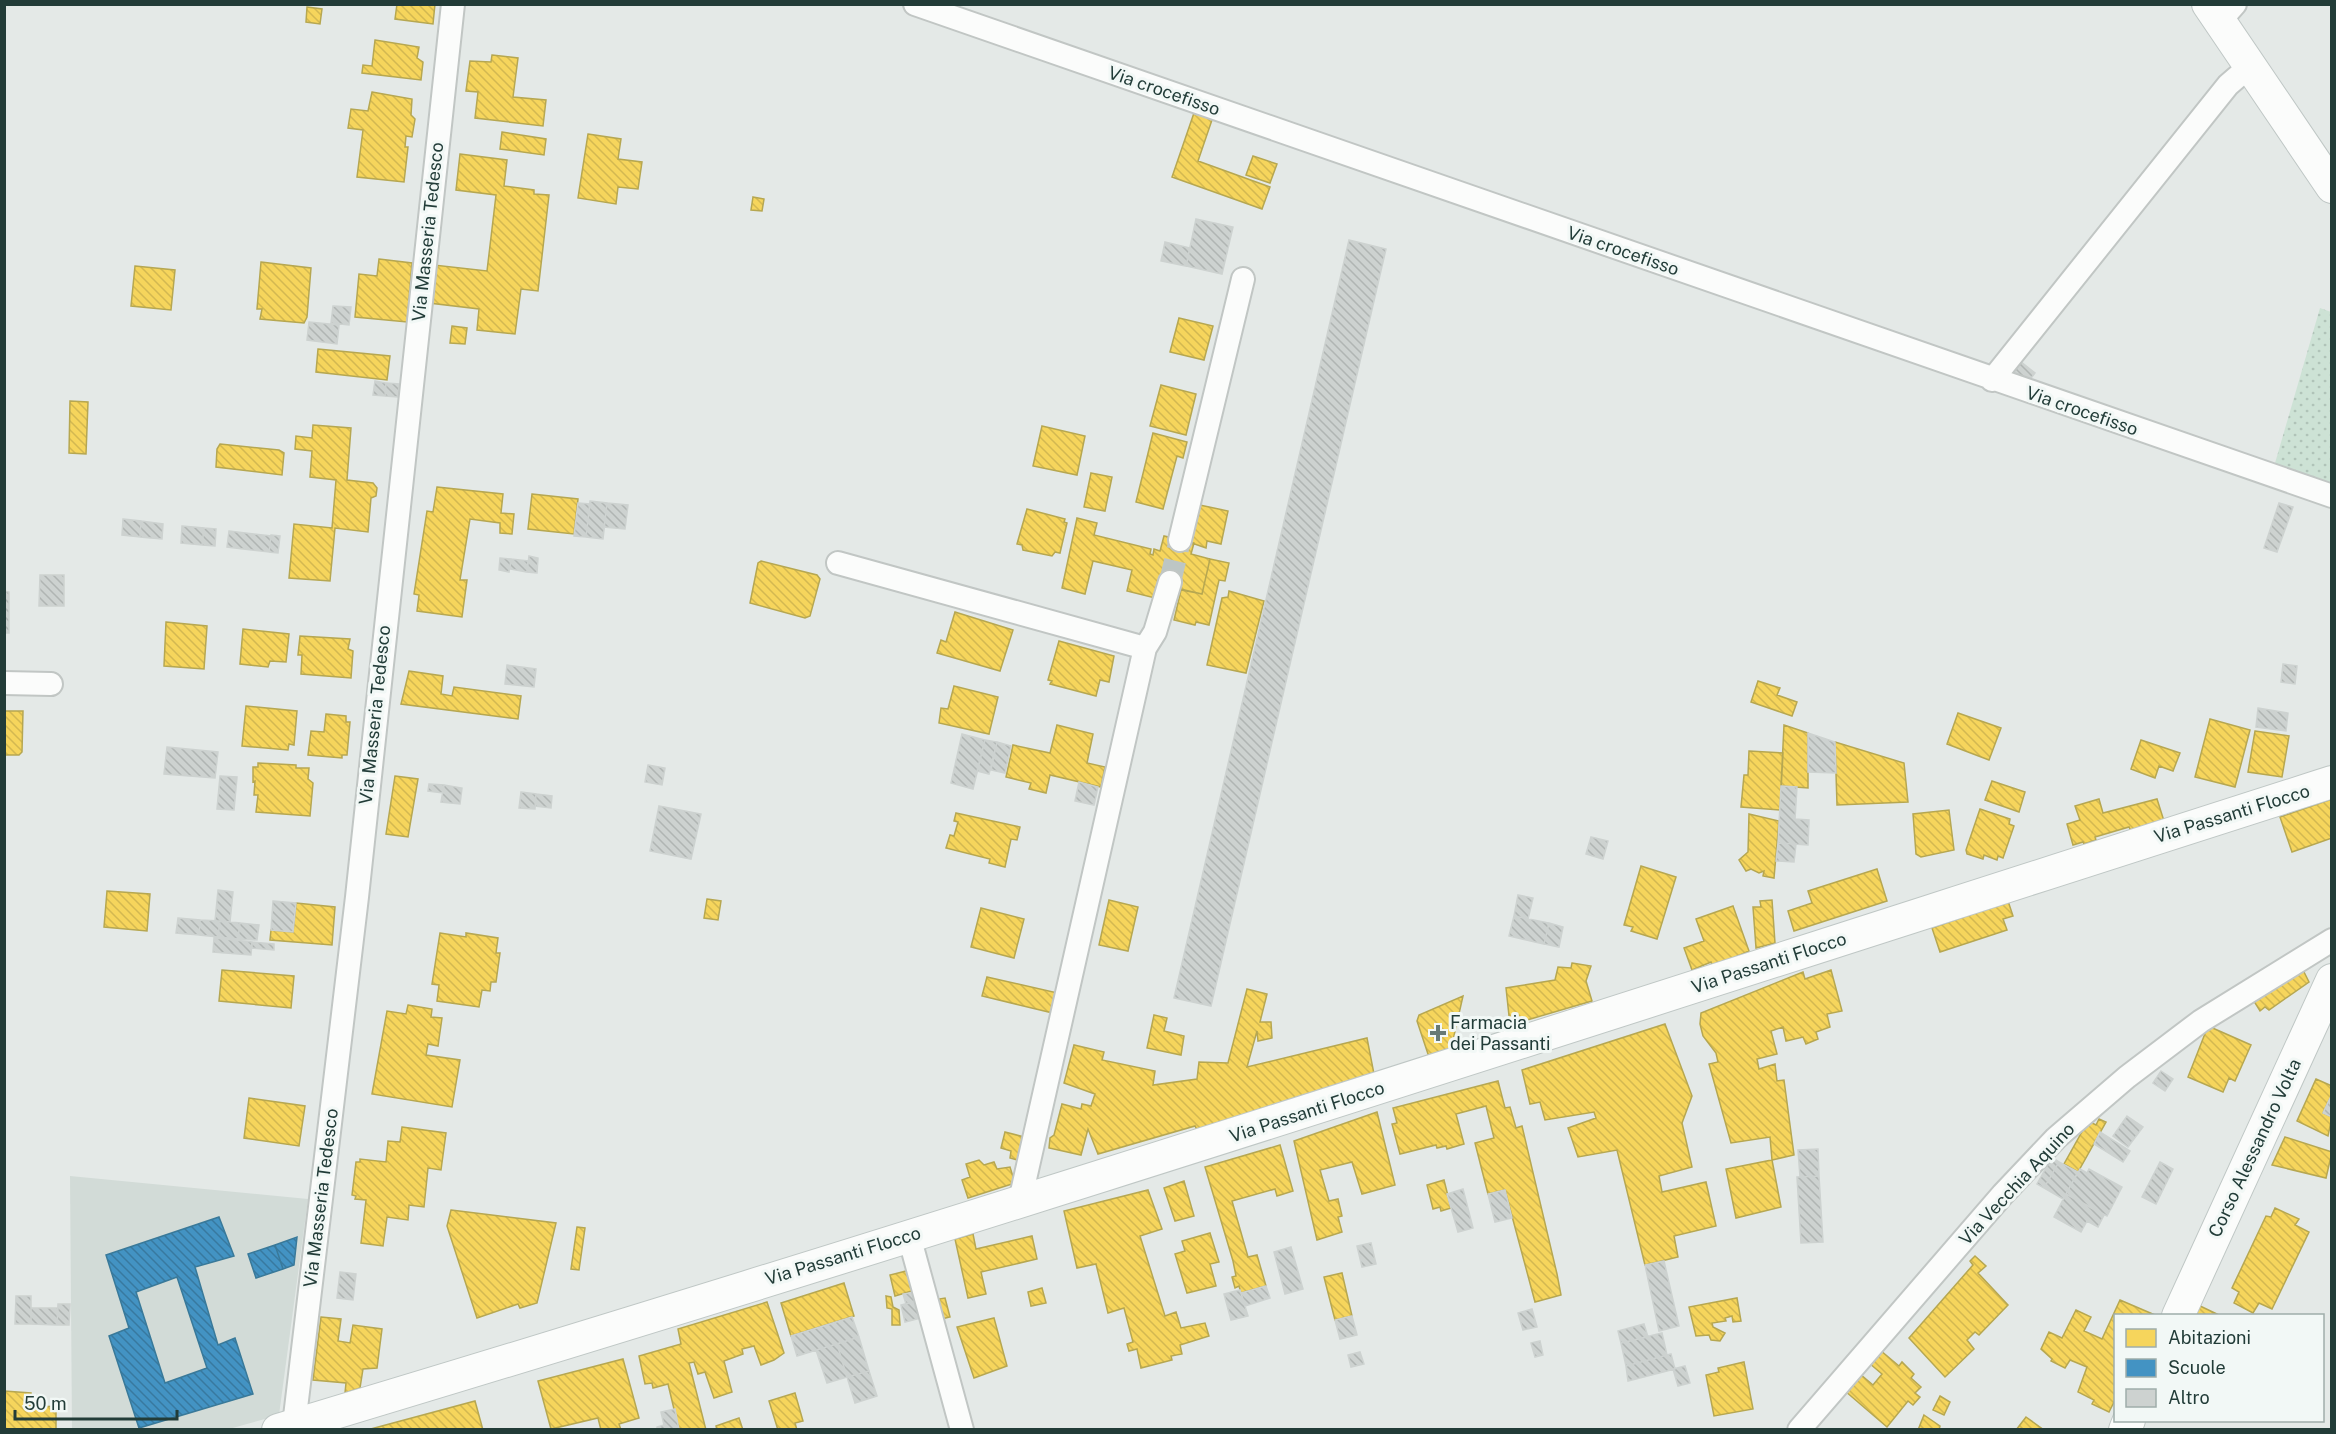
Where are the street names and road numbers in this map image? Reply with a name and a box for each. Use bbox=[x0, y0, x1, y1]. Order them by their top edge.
street label: Via crocefisso bbox=[1106, 62, 1223, 119]
street label: Via Masseria Tedesco bbox=[408, 141, 447, 323]
street label: Via crocefisso bbox=[1565, 222, 1682, 279]
street label: Via crocefisso bbox=[2024, 382, 2141, 439]
street label: Via Masseria Tedesco bbox=[355, 624, 394, 806]
street label: Via Passanti Flocco bbox=[2152, 780, 2312, 847]
street label: Via Passanti Flocco bbox=[1689, 928, 1849, 997]
street label: Corso Alessandro Volta bbox=[2204, 1055, 2305, 1240]
street label: Via Passanti Flocco bbox=[1227, 1077, 1387, 1146]
street label: Via Masseria Tedesco bbox=[299, 1107, 342, 1289]
street label: Via Vecchia Aquino bbox=[1955, 1118, 2079, 1249]
street label: Via Passanti Flocco bbox=[763, 1222, 923, 1289]

